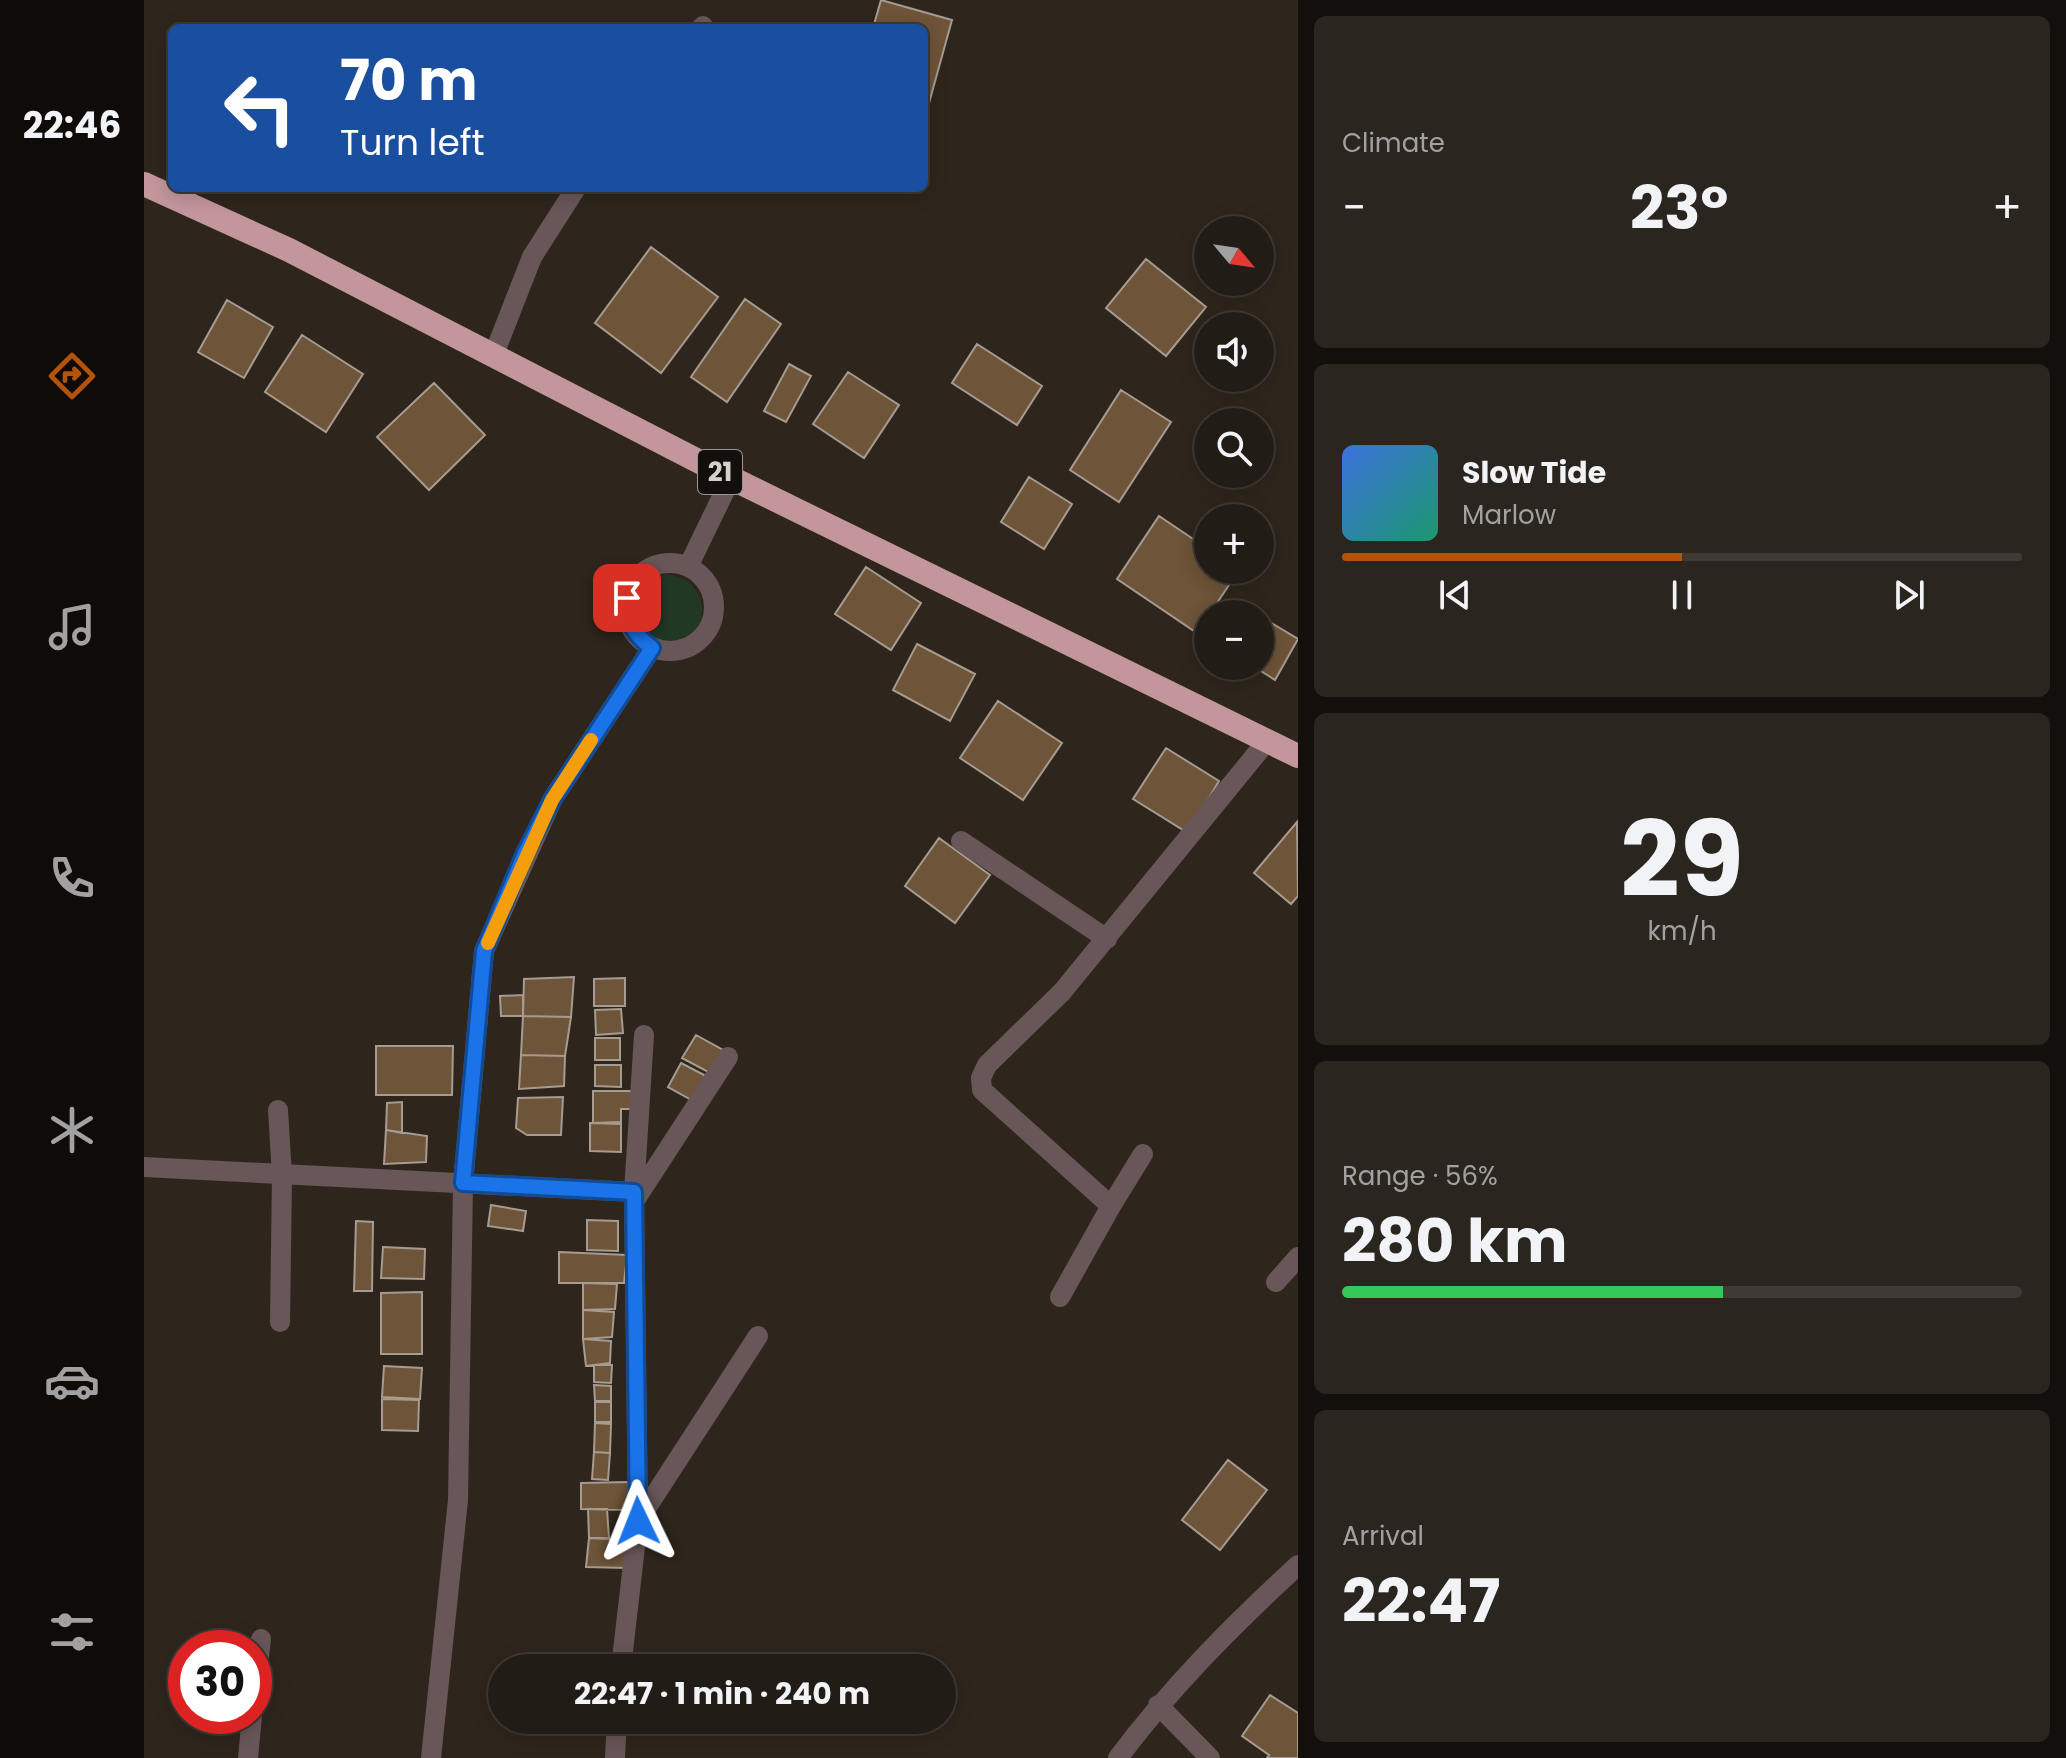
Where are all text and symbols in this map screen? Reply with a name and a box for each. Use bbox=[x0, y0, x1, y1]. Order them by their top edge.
text: 70 m bbox=[340, 41, 478, 120]
icon: left bbox=[208, 56, 312, 160]
text: 22:46 bbox=[23, 100, 121, 151]
text: Turn left bbox=[340, 117, 485, 168]
text: Climate bbox=[1342, 125, 1445, 161]
text: 23° bbox=[1630, 166, 1728, 250]
text: − bbox=[1342, 177, 1366, 238]
text: + bbox=[1992, 177, 2022, 238]
north arrow bbox=[1194, 216, 1274, 296]
map controls bbox=[1194, 216, 1274, 680]
button: sound bbox=[1194, 312, 1274, 392]
icon: directions bbox=[44, 348, 100, 404]
button: search bbox=[1194, 408, 1274, 488]
road number: 21 bbox=[698, 450, 742, 494]
text: Slow Tide bbox=[1462, 451, 1606, 494]
text: Marlow bbox=[1462, 497, 1556, 533]
button: + bbox=[1194, 504, 1274, 584]
pin bbox=[593, 564, 661, 632]
icon: previous bbox=[1433, 573, 1477, 617]
icon: pause bbox=[1660, 573, 1704, 617]
icon: next bbox=[1887, 573, 1931, 617]
icon: arrive bbox=[605, 576, 649, 620]
icon: music bbox=[44, 599, 100, 655]
button: − bbox=[1194, 600, 1274, 680]
text: 29 bbox=[1620, 787, 1744, 932]
icon: phone bbox=[44, 850, 100, 906]
text: km/h bbox=[1647, 913, 1717, 949]
icon: climate bbox=[44, 1102, 100, 1158]
text: Range · 56% bbox=[1342, 1158, 1498, 1194]
text: 280 km bbox=[1342, 1199, 1568, 1283]
icon: car bbox=[44, 1353, 100, 1409]
position arrow bbox=[596, 1479, 680, 1563]
text: Arrival bbox=[1342, 1518, 1424, 1554]
text: 22:47 bbox=[1342, 1559, 1500, 1643]
icon: filters bbox=[44, 1604, 100, 1660]
speed limit sign: 30 bbox=[168, 1630, 272, 1734]
text: 22:47 · 1 min · 240 m bbox=[574, 1672, 870, 1715]

